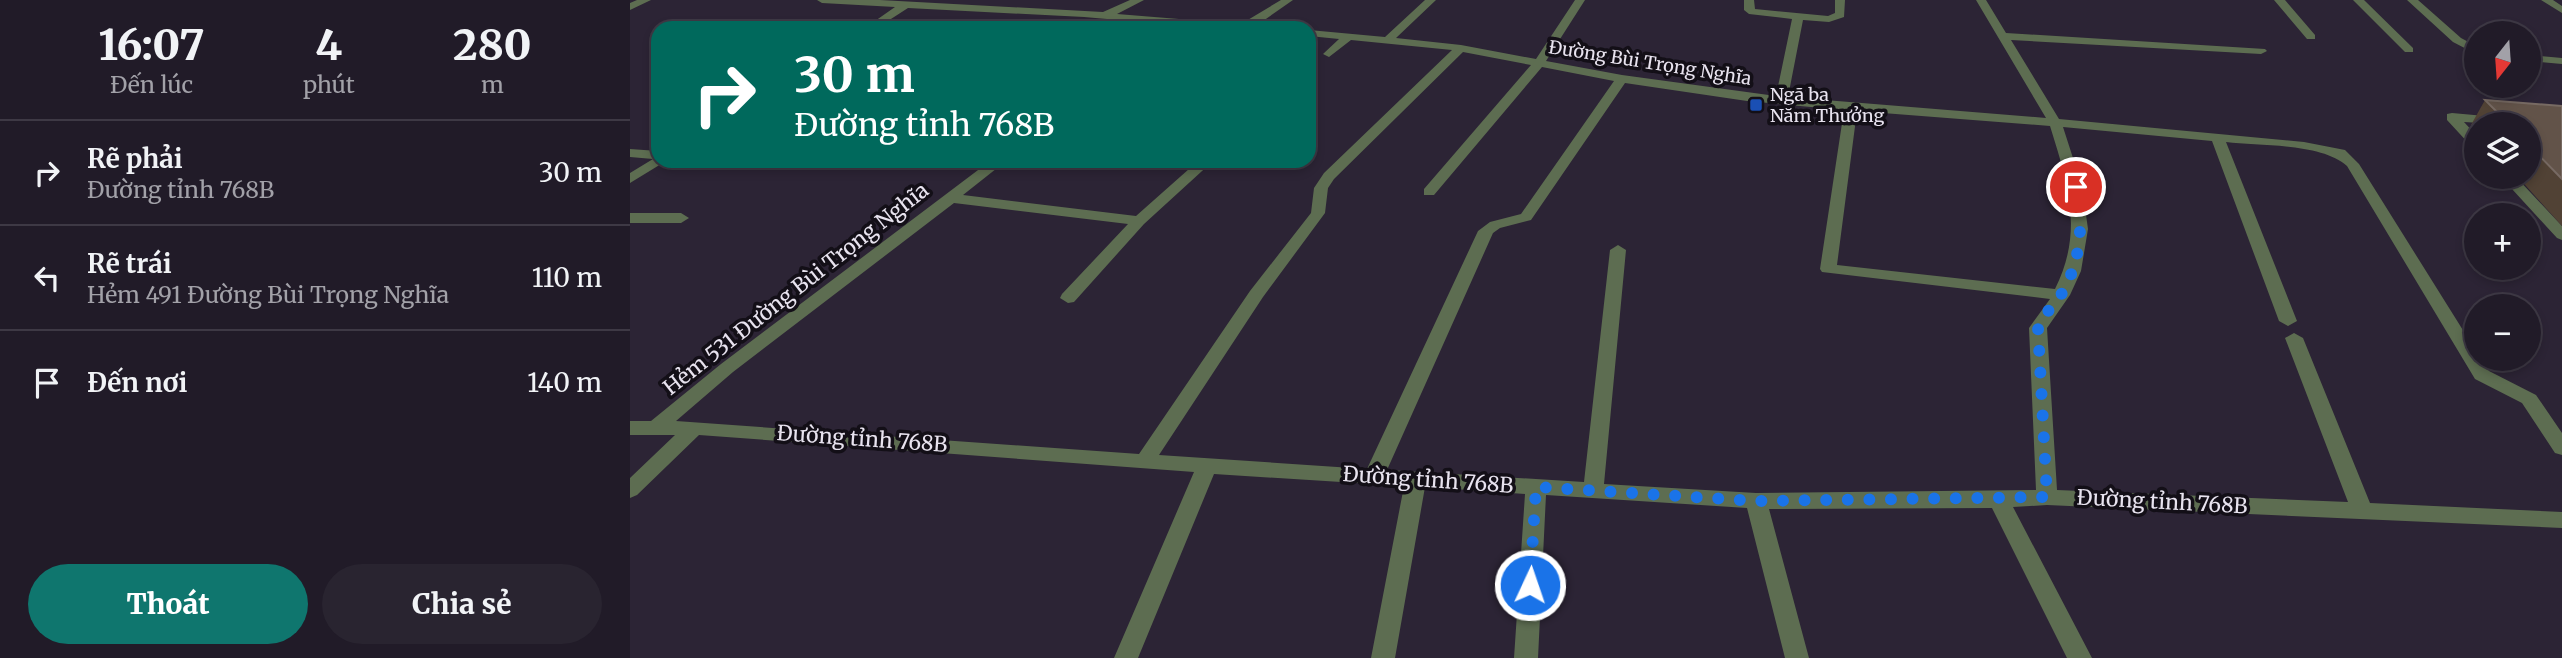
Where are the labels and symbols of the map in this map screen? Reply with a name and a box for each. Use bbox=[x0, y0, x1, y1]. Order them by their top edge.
north arrow bbox=[2464, 21, 2541, 98]
street label: Đường Bùi Trọng Nghĩa bbox=[1547, 35, 1754, 90]
place label: Ngã ba Năm Thưởng bbox=[1770, 83, 1885, 127]
marker: Ngã ba Năm Thưởng bbox=[1748, 97, 1764, 113]
pin bbox=[2046, 157, 2106, 217]
street label: Hẻm 531 Đường Bùi Trọng Nghĩa bbox=[658, 177, 934, 401]
street label: Đường tỉnh 768B bbox=[776, 419, 948, 458]
street label: Đường tỉnh 768B bbox=[1342, 460, 1514, 499]
street label: Đường tỉnh 768B bbox=[2076, 484, 2248, 519]
position arrow bbox=[1493, 548, 1567, 622]

